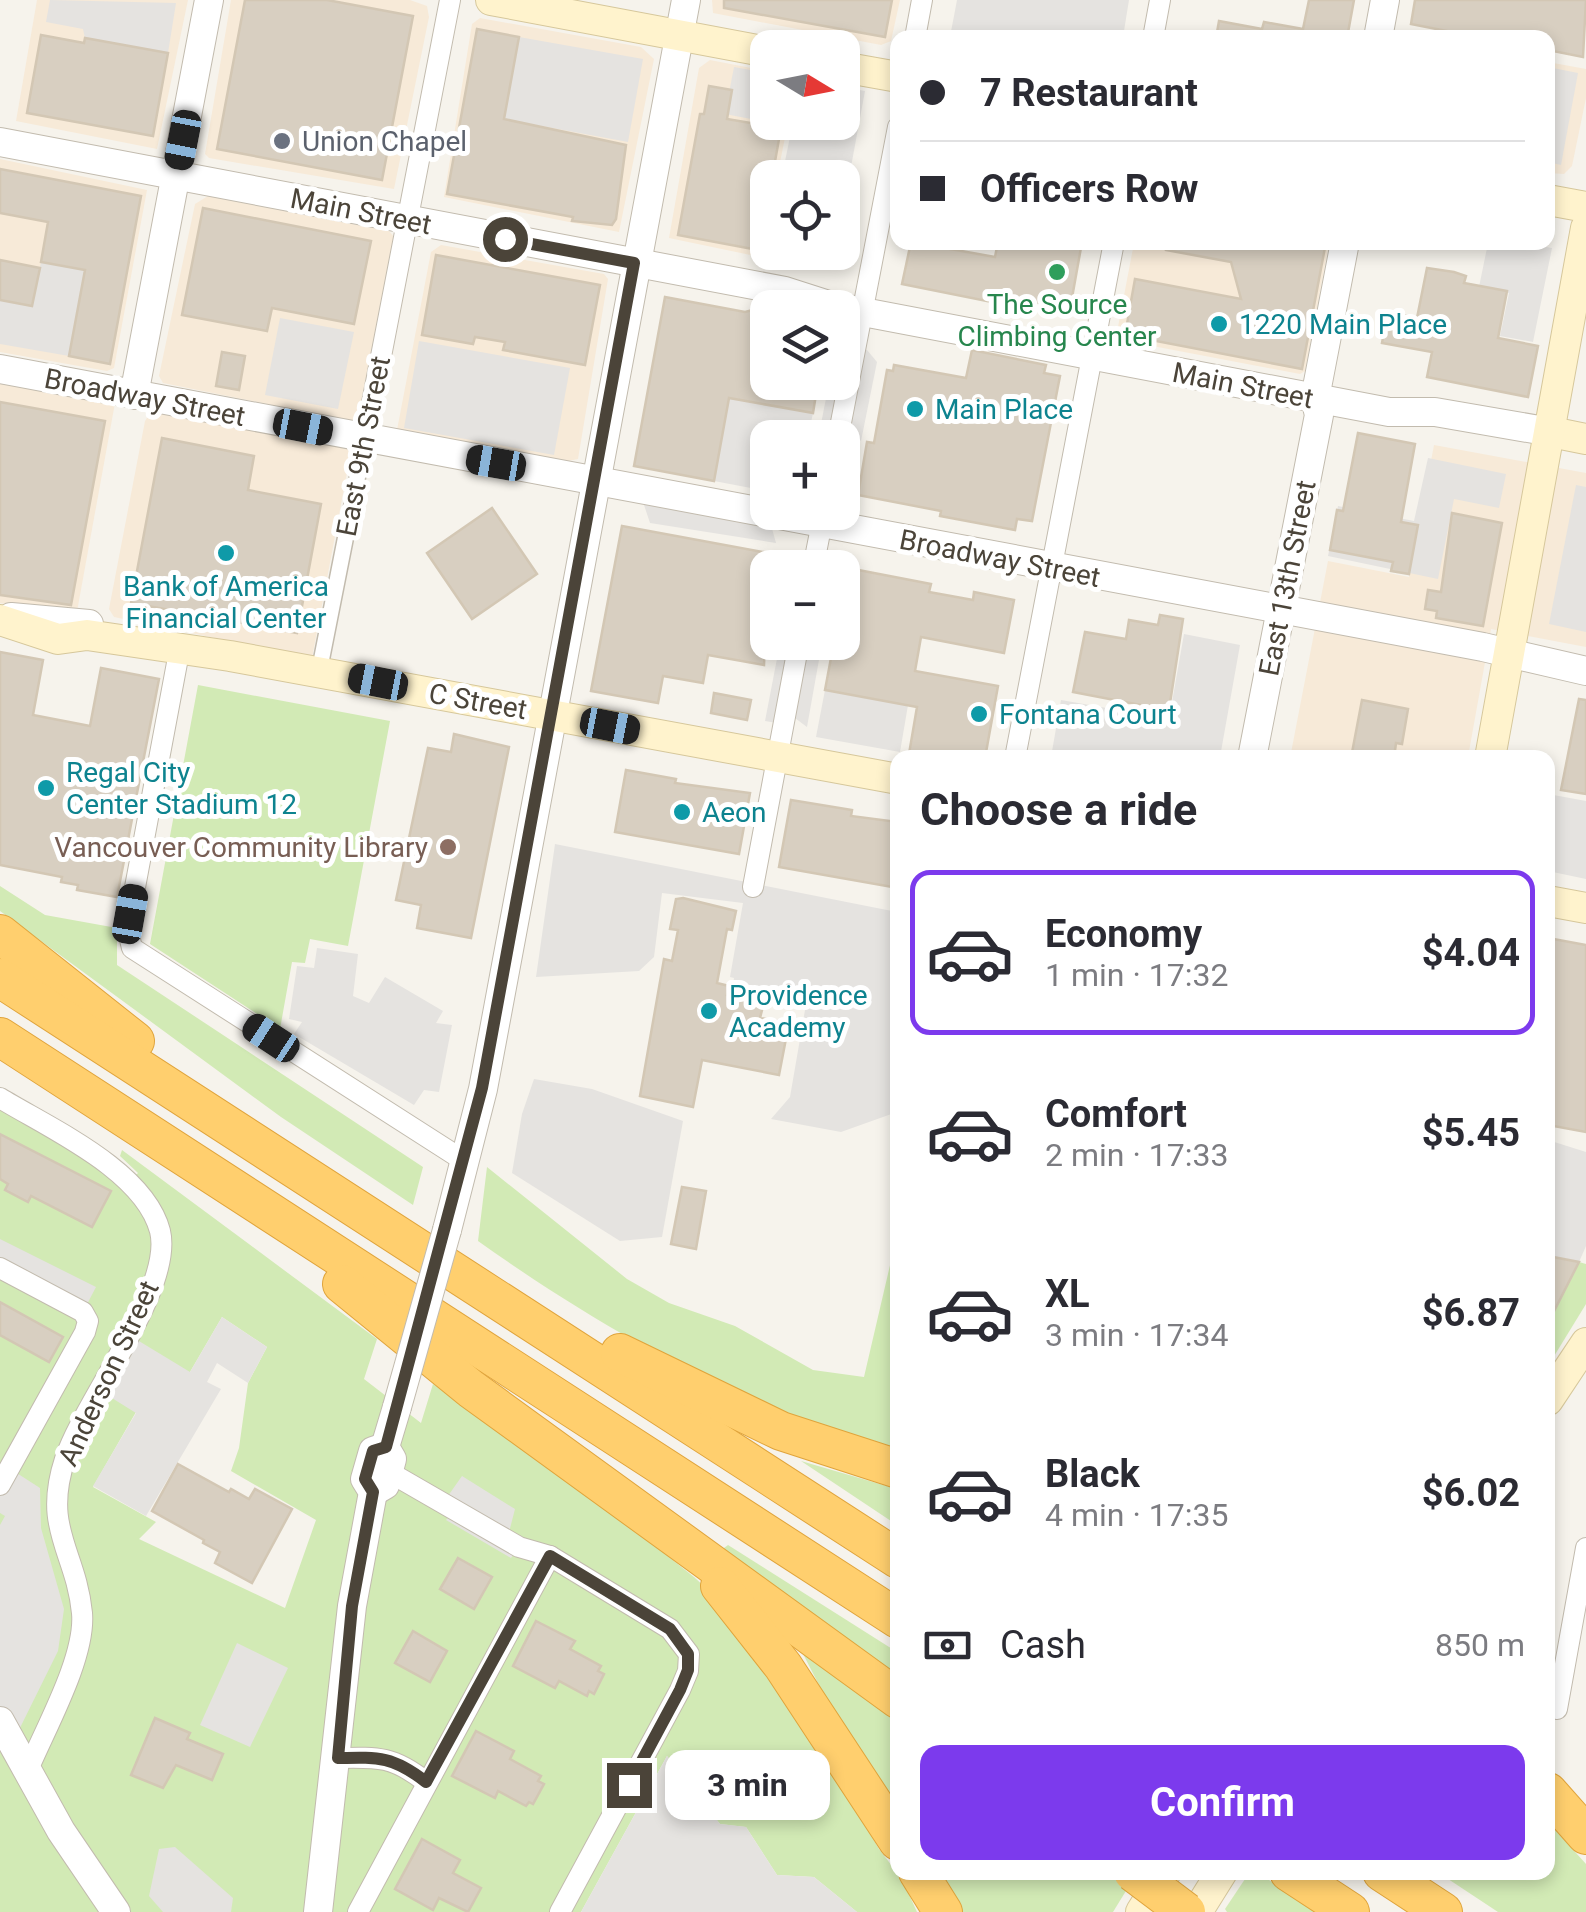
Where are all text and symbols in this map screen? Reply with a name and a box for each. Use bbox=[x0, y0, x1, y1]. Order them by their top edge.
north arrow bbox=[750, 30, 860, 140]
map controls bbox=[750, 30, 860, 660]
text: 7 Restaurant bbox=[980, 71, 1198, 115]
car bbox=[163, 108, 203, 172]
place label: Union Chapel bbox=[302, 125, 467, 158]
marker: Union Chapel bbox=[271, 130, 293, 152]
button: locate bbox=[750, 160, 860, 270]
text: Officers Row bbox=[980, 167, 1198, 211]
street label: Main Street bbox=[288, 182, 434, 241]
route start bbox=[483, 217, 528, 262]
marker: The Source Climbing Center bbox=[1046, 261, 1068, 283]
place label: The Source Climbing Center bbox=[957, 288, 1157, 353]
button: layers bbox=[750, 290, 860, 400]
place label: 1220 Main Place bbox=[1239, 308, 1447, 341]
marker: 1220 Main Place bbox=[1208, 313, 1230, 335]
street label: East 9th Street bbox=[330, 353, 397, 539]
street label: Main Street bbox=[1170, 356, 1316, 415]
street label: Broadway Street bbox=[42, 362, 248, 433]
place label: Main Place bbox=[935, 393, 1073, 426]
marker: Main Place bbox=[904, 398, 926, 420]
car bbox=[271, 407, 335, 447]
button: + bbox=[750, 420, 860, 530]
car bbox=[464, 443, 528, 483]
street label: East 13th Street bbox=[1252, 477, 1323, 679]
street label: Broadway Street bbox=[897, 523, 1103, 594]
marker: Bank of America Financial Center bbox=[215, 542, 237, 564]
button: − bbox=[750, 550, 860, 660]
place label: Bank of America Financial Center bbox=[123, 570, 329, 635]
car bbox=[346, 662, 410, 702]
street label: C Street bbox=[426, 677, 530, 726]
place label: Fontana Court bbox=[999, 698, 1177, 731]
marker: Fontana Court bbox=[968, 703, 990, 725]
car bbox=[578, 706, 642, 746]
place label: Regal City Center Stadium 12 bbox=[66, 756, 297, 821]
marker: Regal City Center Stadium 12 bbox=[35, 777, 57, 799]
text: Choose a ride bbox=[920, 783, 1197, 836]
place label: Aeon bbox=[702, 796, 767, 829]
marker: Aeon bbox=[671, 801, 693, 823]
place label: Vancouver Community Library bbox=[54, 831, 428, 864]
marker: Vancouver Community Library bbox=[437, 836, 459, 858]
car bbox=[110, 882, 150, 946]
icon: car bbox=[925, 908, 1015, 998]
text: Economy bbox=[1045, 912, 1202, 956]
text: $4.04 bbox=[1422, 931, 1520, 975]
text: 1 min · 17:32 bbox=[1045, 956, 1228, 994]
place label: Providence Academy bbox=[729, 979, 868, 1044]
marker: Providence Academy bbox=[698, 1000, 720, 1022]
car bbox=[238, 1009, 304, 1067]
icon: car bbox=[925, 1088, 1015, 1178]
text: Comfort bbox=[1045, 1092, 1187, 1136]
text: $5.45 bbox=[1422, 1111, 1520, 1155]
text: 2 min · 17:33 bbox=[1045, 1136, 1228, 1174]
icon: car bbox=[925, 1268, 1015, 1358]
text: XL bbox=[1045, 1272, 1090, 1316]
street label: Anderson Street bbox=[51, 1275, 166, 1471]
text: $6.87 bbox=[1422, 1291, 1520, 1335]
text: 3 min · 17:34 bbox=[1045, 1316, 1228, 1354]
icon: car bbox=[925, 1448, 1015, 1538]
text: Black bbox=[1045, 1452, 1140, 1496]
text: $6.02 bbox=[1422, 1471, 1520, 1515]
text: 4 min · 17:35 bbox=[1045, 1496, 1228, 1534]
icon: cash bbox=[920, 1618, 975, 1673]
text: Cash bbox=[1000, 1623, 1086, 1667]
text: 850 m bbox=[1435, 1626, 1525, 1664]
button: Confirm bbox=[920, 1745, 1525, 1860]
callout: 3 min bbox=[664, 1750, 829, 1820]
route end bbox=[607, 1763, 652, 1808]
text: 3 min bbox=[707, 1766, 788, 1804]

